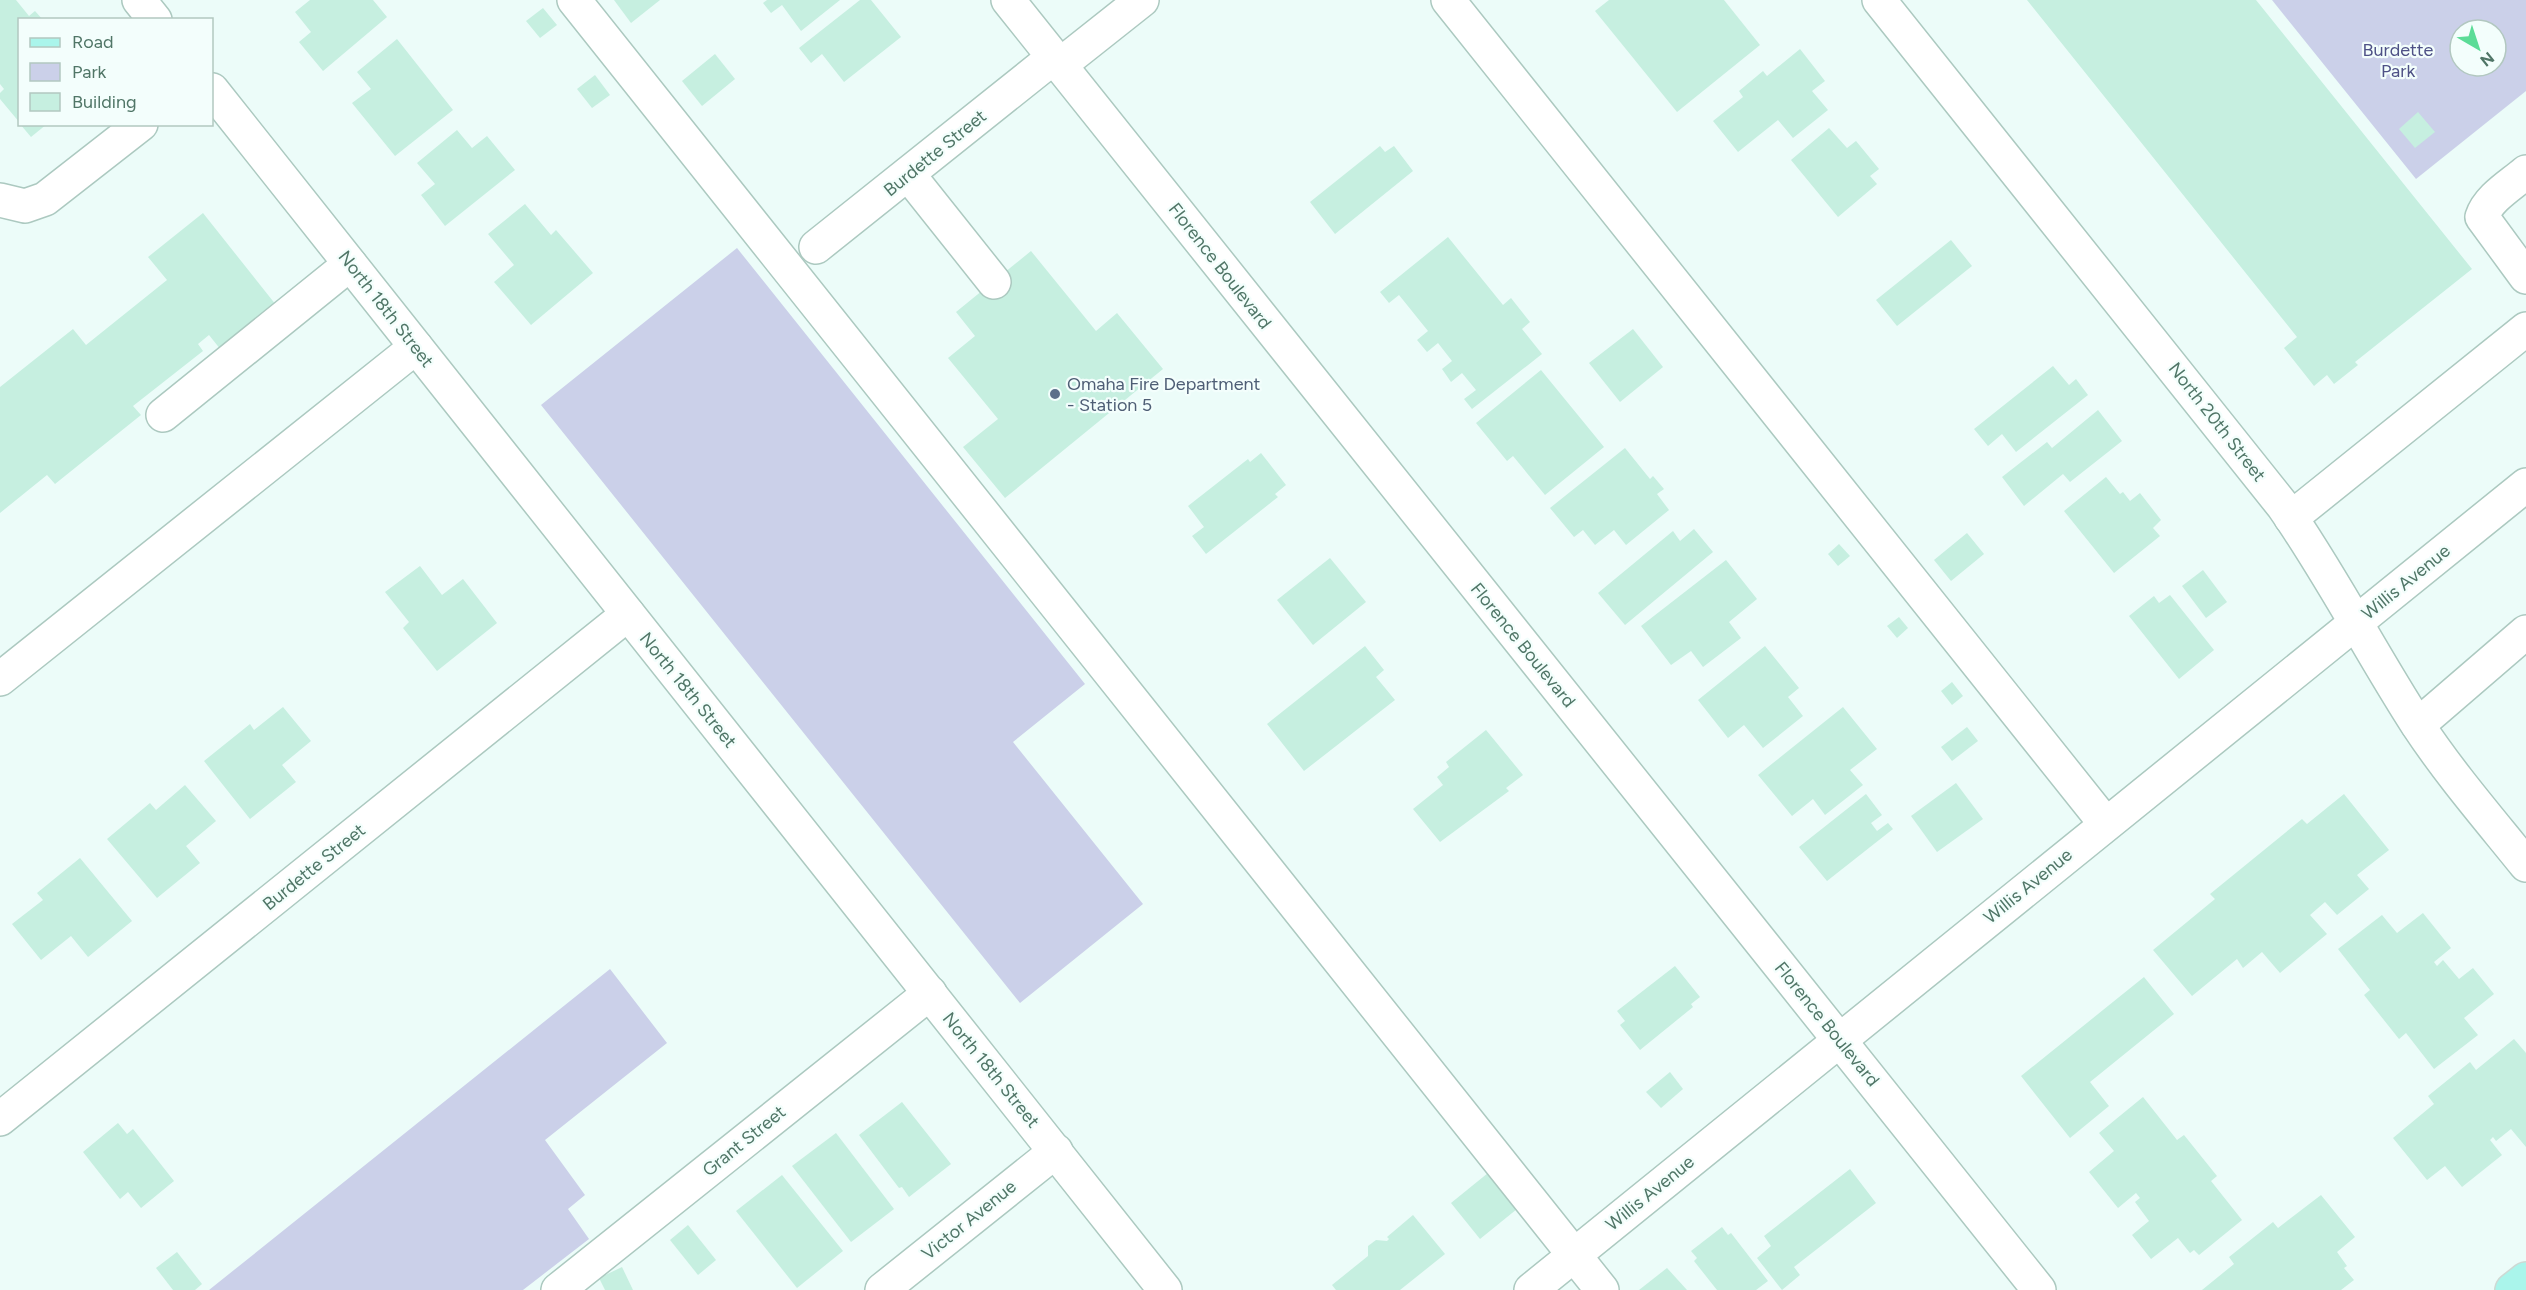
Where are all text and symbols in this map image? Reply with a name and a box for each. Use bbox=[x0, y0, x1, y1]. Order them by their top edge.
legend bbox=[18, 18, 213, 126]
north arrow bbox=[2448, 18, 2508, 78]
text: Road bbox=[72, 31, 113, 53]
park label: Burdette Park bbox=[2363, 39, 2434, 82]
text: N bbox=[2476, 48, 2498, 71]
text: Park bbox=[72, 61, 107, 83]
text: Building bbox=[72, 91, 137, 113]
street label: Burdette Street bbox=[879, 105, 991, 201]
street label: Florence Boulevard bbox=[1164, 198, 1276, 334]
street label: North 18th Street bbox=[334, 246, 438, 372]
street label: North 20th Street bbox=[2164, 358, 2270, 486]
place label: Omaha Fire Department - Station 5 bbox=[1067, 373, 1261, 416]
marker: Omaha Fire Department - Station 5 bbox=[1048, 387, 1062, 401]
street label: Willis Avenue bbox=[2357, 540, 2455, 624]
street label: Florence Boulevard bbox=[1466, 578, 1580, 712]
street label: North 18th Street bbox=[635, 628, 741, 752]
street label: Burdette Street bbox=[258, 819, 370, 915]
street label: Willis Avenue bbox=[1979, 844, 2077, 928]
street label: Florence Boulevard bbox=[1770, 957, 1884, 1091]
street label: North 18th Street bbox=[938, 1008, 1044, 1132]
street label: Grant Street bbox=[698, 1101, 790, 1181]
street label: Willis Avenue bbox=[1601, 1151, 1699, 1235]
street label: Victor Avenue bbox=[917, 1175, 1021, 1265]

